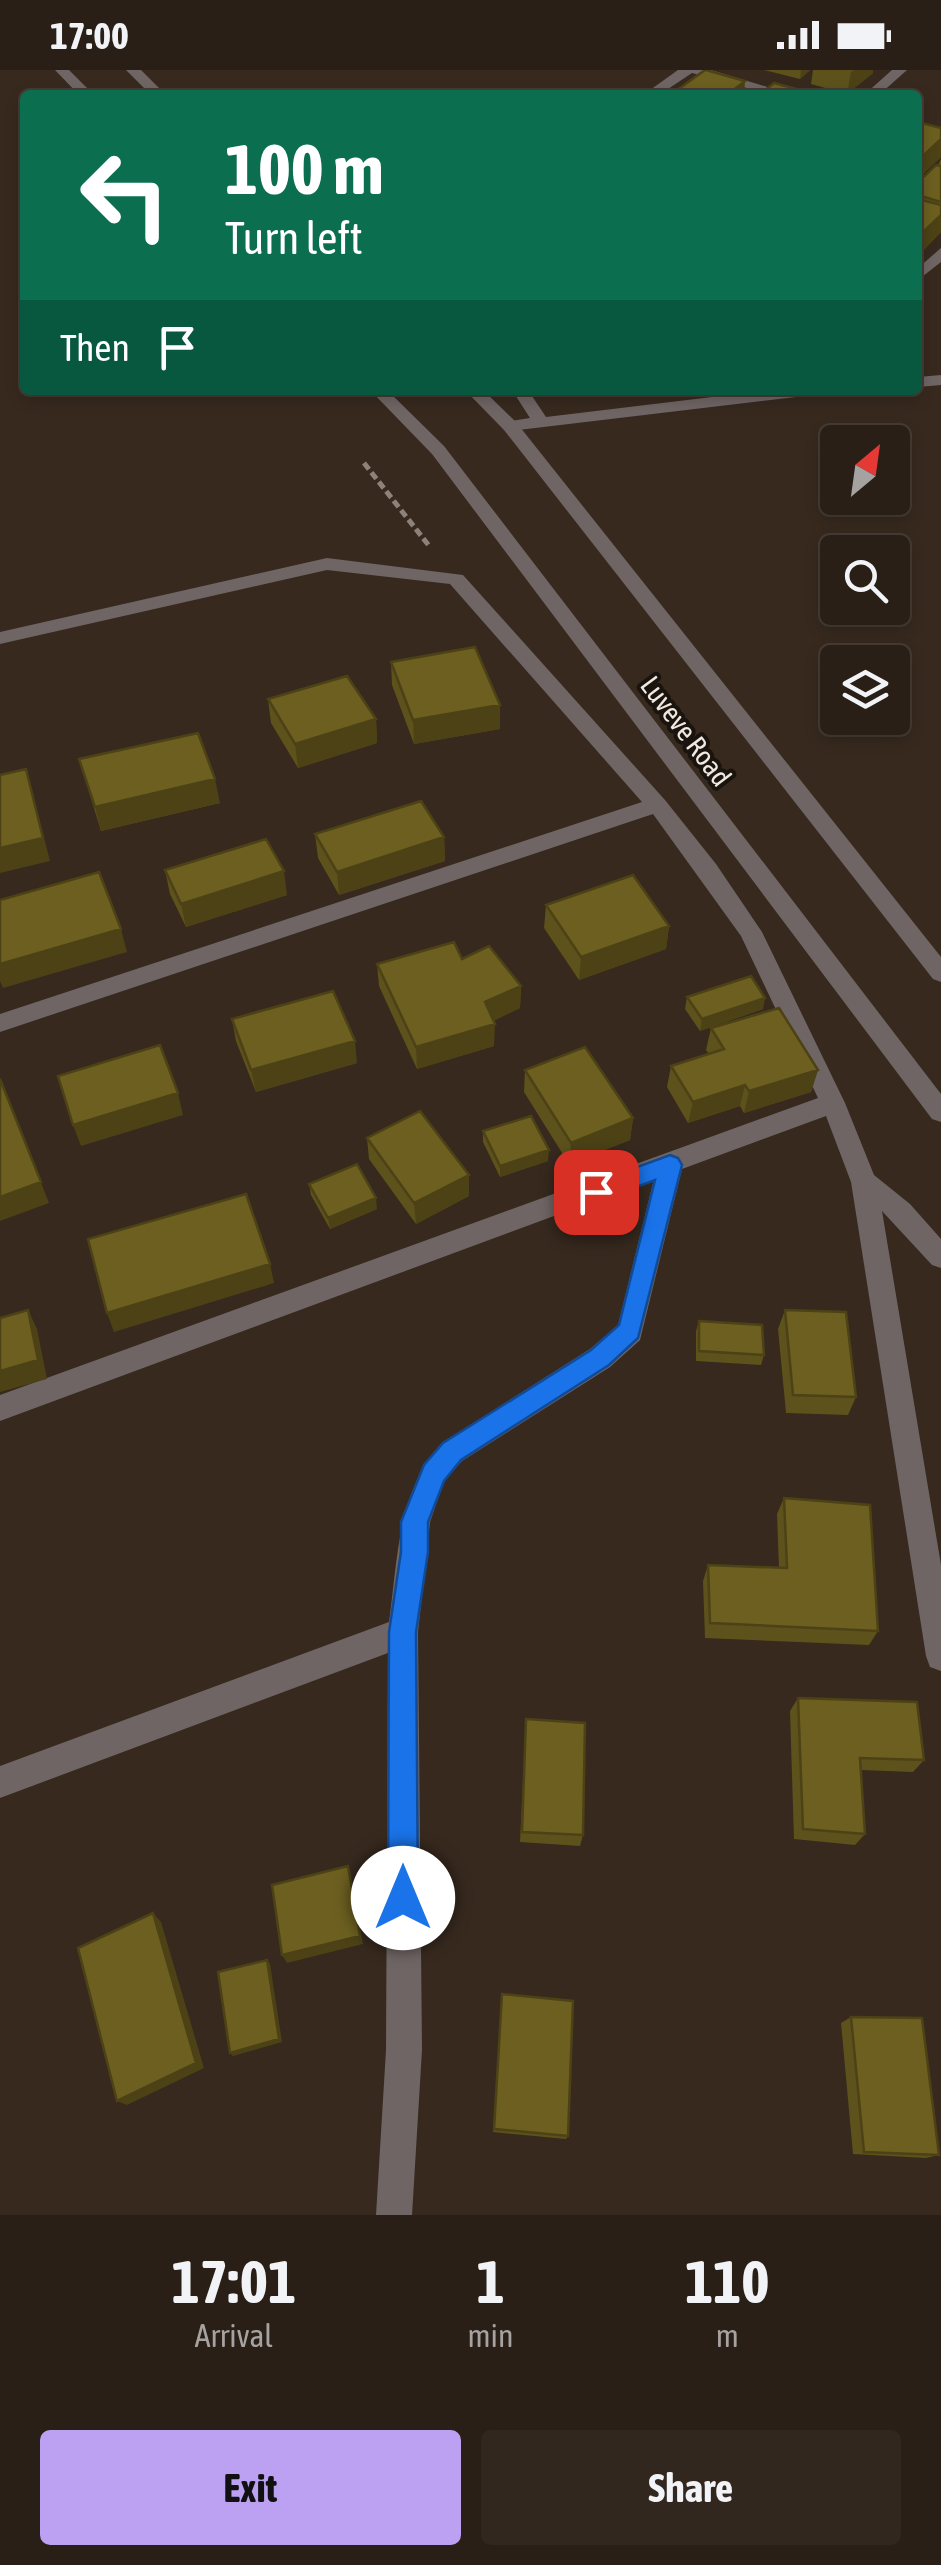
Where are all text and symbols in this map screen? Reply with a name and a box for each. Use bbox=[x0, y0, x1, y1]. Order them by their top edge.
text: 17:00 bbox=[50, 14, 129, 57]
text: 100 m bbox=[225, 129, 384, 209]
icon: left bbox=[60, 130, 190, 260]
text: Turn left bbox=[225, 212, 363, 264]
icon: arrive bbox=[150, 320, 205, 375]
text: Then bbox=[60, 326, 130, 369]
north arrow bbox=[820, 425, 910, 515]
map controls bbox=[820, 425, 910, 735]
button: search bbox=[820, 535, 910, 625]
button: layers bbox=[820, 645, 910, 735]
street label: Luveve Road bbox=[634, 670, 738, 792]
pin bbox=[554, 1150, 639, 1235]
icon: arrive bbox=[569, 1165, 624, 1220]
position arrow bbox=[351, 1846, 455, 1950]
text: 17:01 bbox=[171, 2247, 296, 2316]
text: 1 bbox=[476, 2247, 505, 2316]
text: 110 bbox=[685, 2247, 770, 2316]
text: Arrival bbox=[195, 2317, 273, 2354]
text: min bbox=[468, 2317, 513, 2354]
text: m bbox=[716, 2317, 739, 2354]
button: Exit bbox=[40, 2430, 461, 2545]
button: Share bbox=[481, 2430, 901, 2545]

